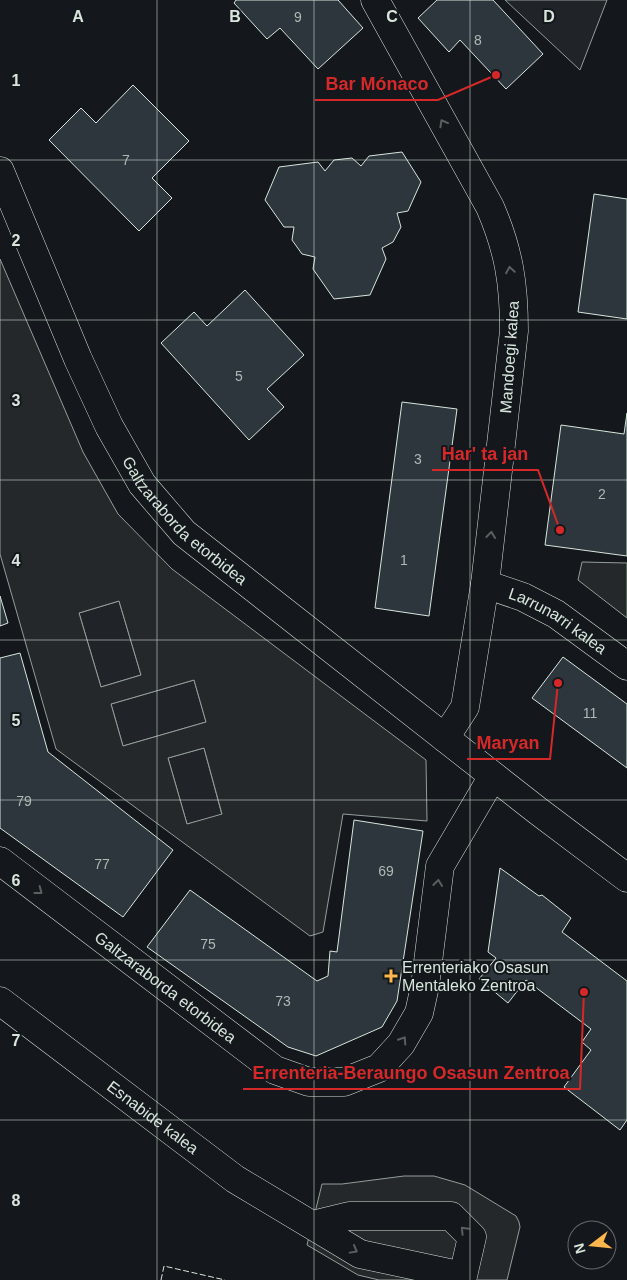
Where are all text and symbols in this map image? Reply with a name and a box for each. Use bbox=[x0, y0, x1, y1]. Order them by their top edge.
text: A bbox=[72, 8, 84, 25]
text: B bbox=[229, 8, 241, 25]
text: C bbox=[386, 8, 398, 25]
text: D bbox=[543, 8, 555, 25]
house number: 9 bbox=[294, 9, 302, 25]
house number: 8 bbox=[474, 32, 482, 48]
callout: Bar Mónaco bbox=[315, 67, 438, 100]
text: 1 bbox=[12, 72, 21, 89]
text: Bar Mónaco bbox=[325, 74, 429, 94]
one-way arrow bbox=[439, 119, 449, 128]
house number: 7 bbox=[122, 152, 130, 168]
text: 2 bbox=[12, 232, 21, 249]
one-way arrow bbox=[506, 265, 516, 274]
street label: Mandoegi kalea bbox=[497, 300, 522, 414]
house number: 5 bbox=[235, 368, 243, 384]
text: 3 bbox=[12, 392, 21, 409]
callout: Har' ta jan bbox=[432, 437, 538, 470]
text: Har' ta jan bbox=[442, 444, 528, 464]
house number: 3 bbox=[414, 451, 422, 467]
street label: Galtzaraborda etorbidea bbox=[119, 454, 250, 588]
house number: 2 bbox=[598, 486, 606, 502]
one-way arrow bbox=[485, 531, 496, 539]
text: 4 bbox=[12, 552, 21, 569]
house number: 1 bbox=[400, 552, 408, 568]
street label: Larrunarri kalea bbox=[507, 585, 610, 657]
house number: 11 bbox=[583, 705, 597, 721]
text: 5 bbox=[12, 712, 21, 729]
callout: Maryan bbox=[467, 726, 550, 759]
text: Maryan bbox=[476, 733, 540, 753]
house number: 79 bbox=[16, 793, 32, 809]
house number: 77 bbox=[94, 856, 110, 872]
house number: 69 bbox=[378, 863, 394, 879]
text: 6 bbox=[12, 872, 21, 889]
one-way arrow bbox=[432, 879, 443, 887]
one-way arrow bbox=[33, 885, 43, 894]
street label: Galtzaraborda etorbidea bbox=[91, 928, 239, 1046]
house number: 75 bbox=[200, 936, 216, 952]
place label: Errenteriako Osasun Mentaleko Zentroa bbox=[402, 959, 549, 994]
marker: Errenteriako Osasun Mentaleko Zentroa bbox=[384, 969, 398, 983]
house number: 73 bbox=[275, 993, 291, 1009]
text: 7 bbox=[12, 1032, 21, 1049]
one-way arrow bbox=[397, 1036, 406, 1045]
callout: Errenteria-Beraungo Osasun Zentroa bbox=[243, 1056, 580, 1089]
text: Errenteria-Beraungo Osasun Zentroa bbox=[252, 1063, 571, 1083]
street label: Esnabide kalea bbox=[104, 1077, 202, 1157]
text: 8 bbox=[12, 1192, 21, 1209]
north arrow bbox=[567, 1220, 617, 1270]
one-way arrow bbox=[461, 1226, 470, 1235]
text: N bbox=[570, 1242, 589, 1256]
one-way arrow bbox=[349, 1244, 358, 1254]

